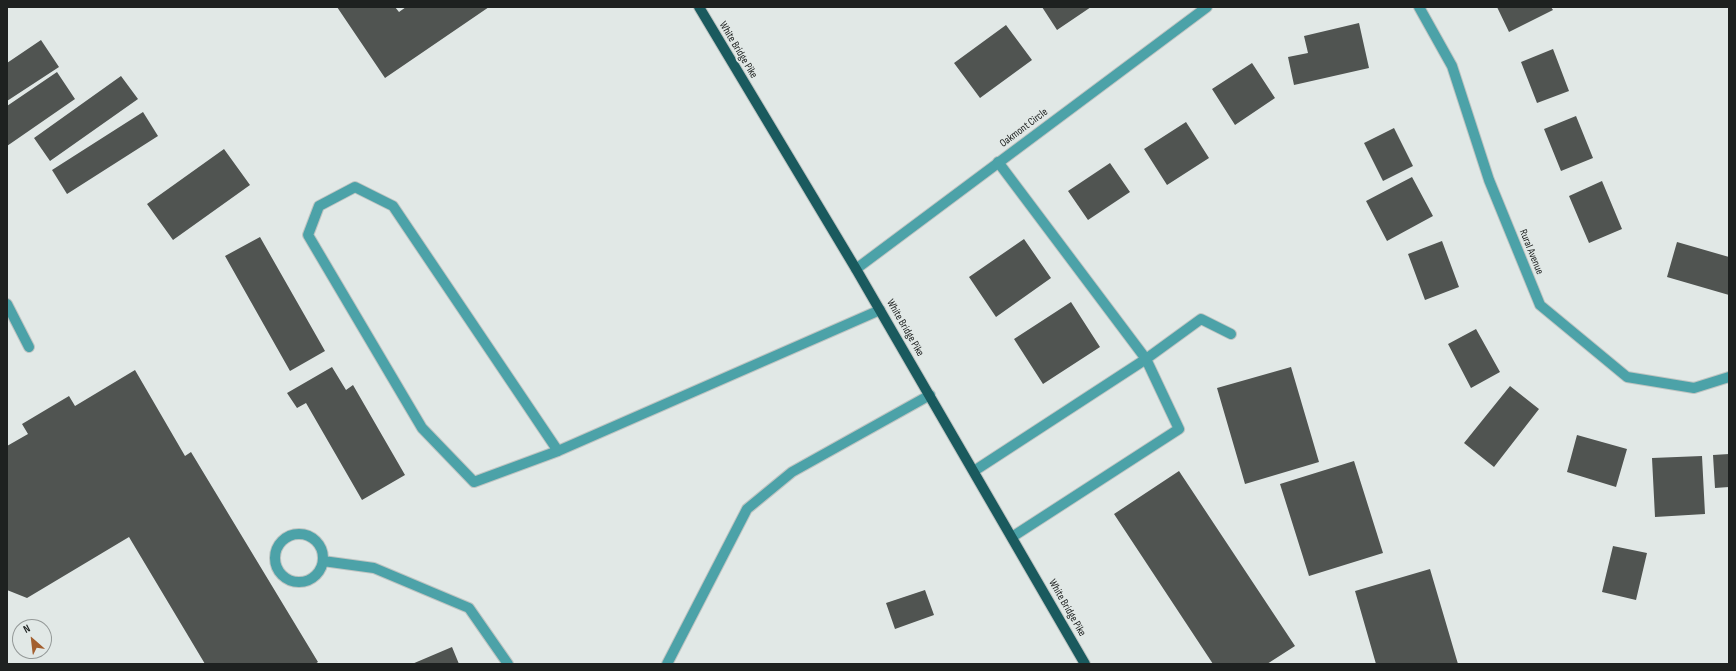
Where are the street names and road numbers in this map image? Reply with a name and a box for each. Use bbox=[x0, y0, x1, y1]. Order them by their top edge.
street label: White Bridge Pike bbox=[716, 19, 760, 81]
street label: Oakmont Circle bbox=[997, 106, 1051, 150]
street label: Rural Avenue bbox=[1516, 227, 1546, 277]
street label: White Bridge Pike bbox=[883, 297, 927, 359]
street label: White Bridge Pike bbox=[1045, 577, 1089, 639]

